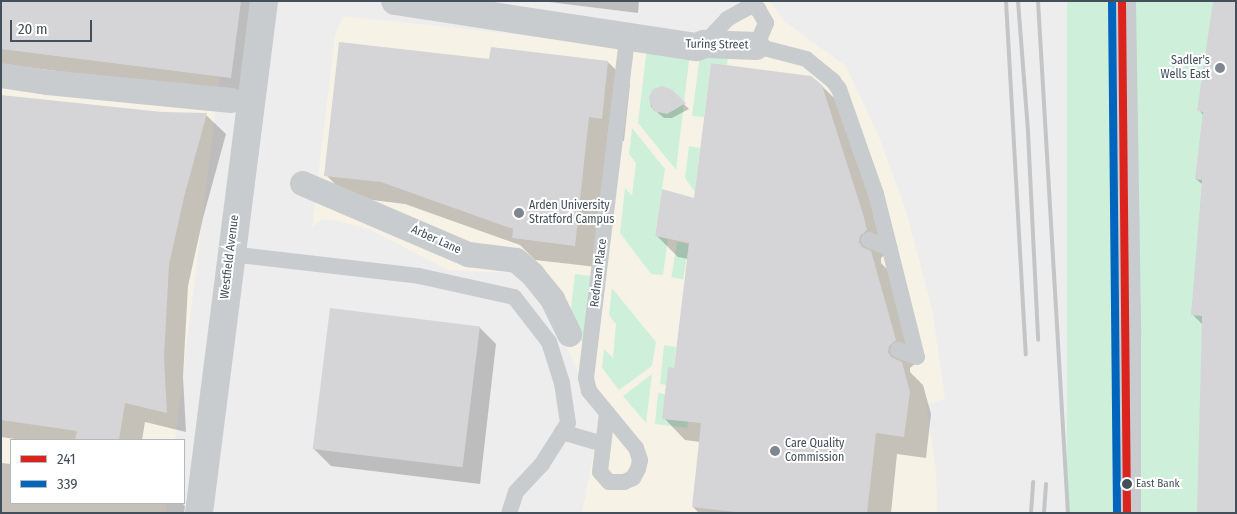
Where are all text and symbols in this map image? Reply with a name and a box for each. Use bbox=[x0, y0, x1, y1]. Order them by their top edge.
scale bar bbox=[12, 10, 95, 42]
text: 20 m bbox=[18, 20, 48, 38]
street label: Turing Street bbox=[685, 37, 749, 53]
place label: Sadler's Wells East bbox=[1161, 54, 1210, 82]
marker: Sadler's Wells East bbox=[1214, 62, 1226, 74]
place label: Arden University Stratford Campus bbox=[529, 199, 614, 227]
marker: Arden University Stratford Campus bbox=[513, 207, 525, 219]
street label: Westfield Avenue bbox=[218, 214, 242, 300]
street label: Arber Lane bbox=[409, 223, 463, 257]
street label: Redman Place bbox=[588, 238, 610, 308]
place label: Care Quality Commission bbox=[785, 437, 844, 465]
legend bbox=[10, 439, 185, 504]
marker: Care Quality Commission bbox=[769, 445, 781, 457]
text: 241 bbox=[57, 450, 76, 468]
text: 339 bbox=[57, 475, 78, 493]
place label: East Bank bbox=[1136, 477, 1180, 491]
marker: East Bank bbox=[1122, 479, 1132, 489]

